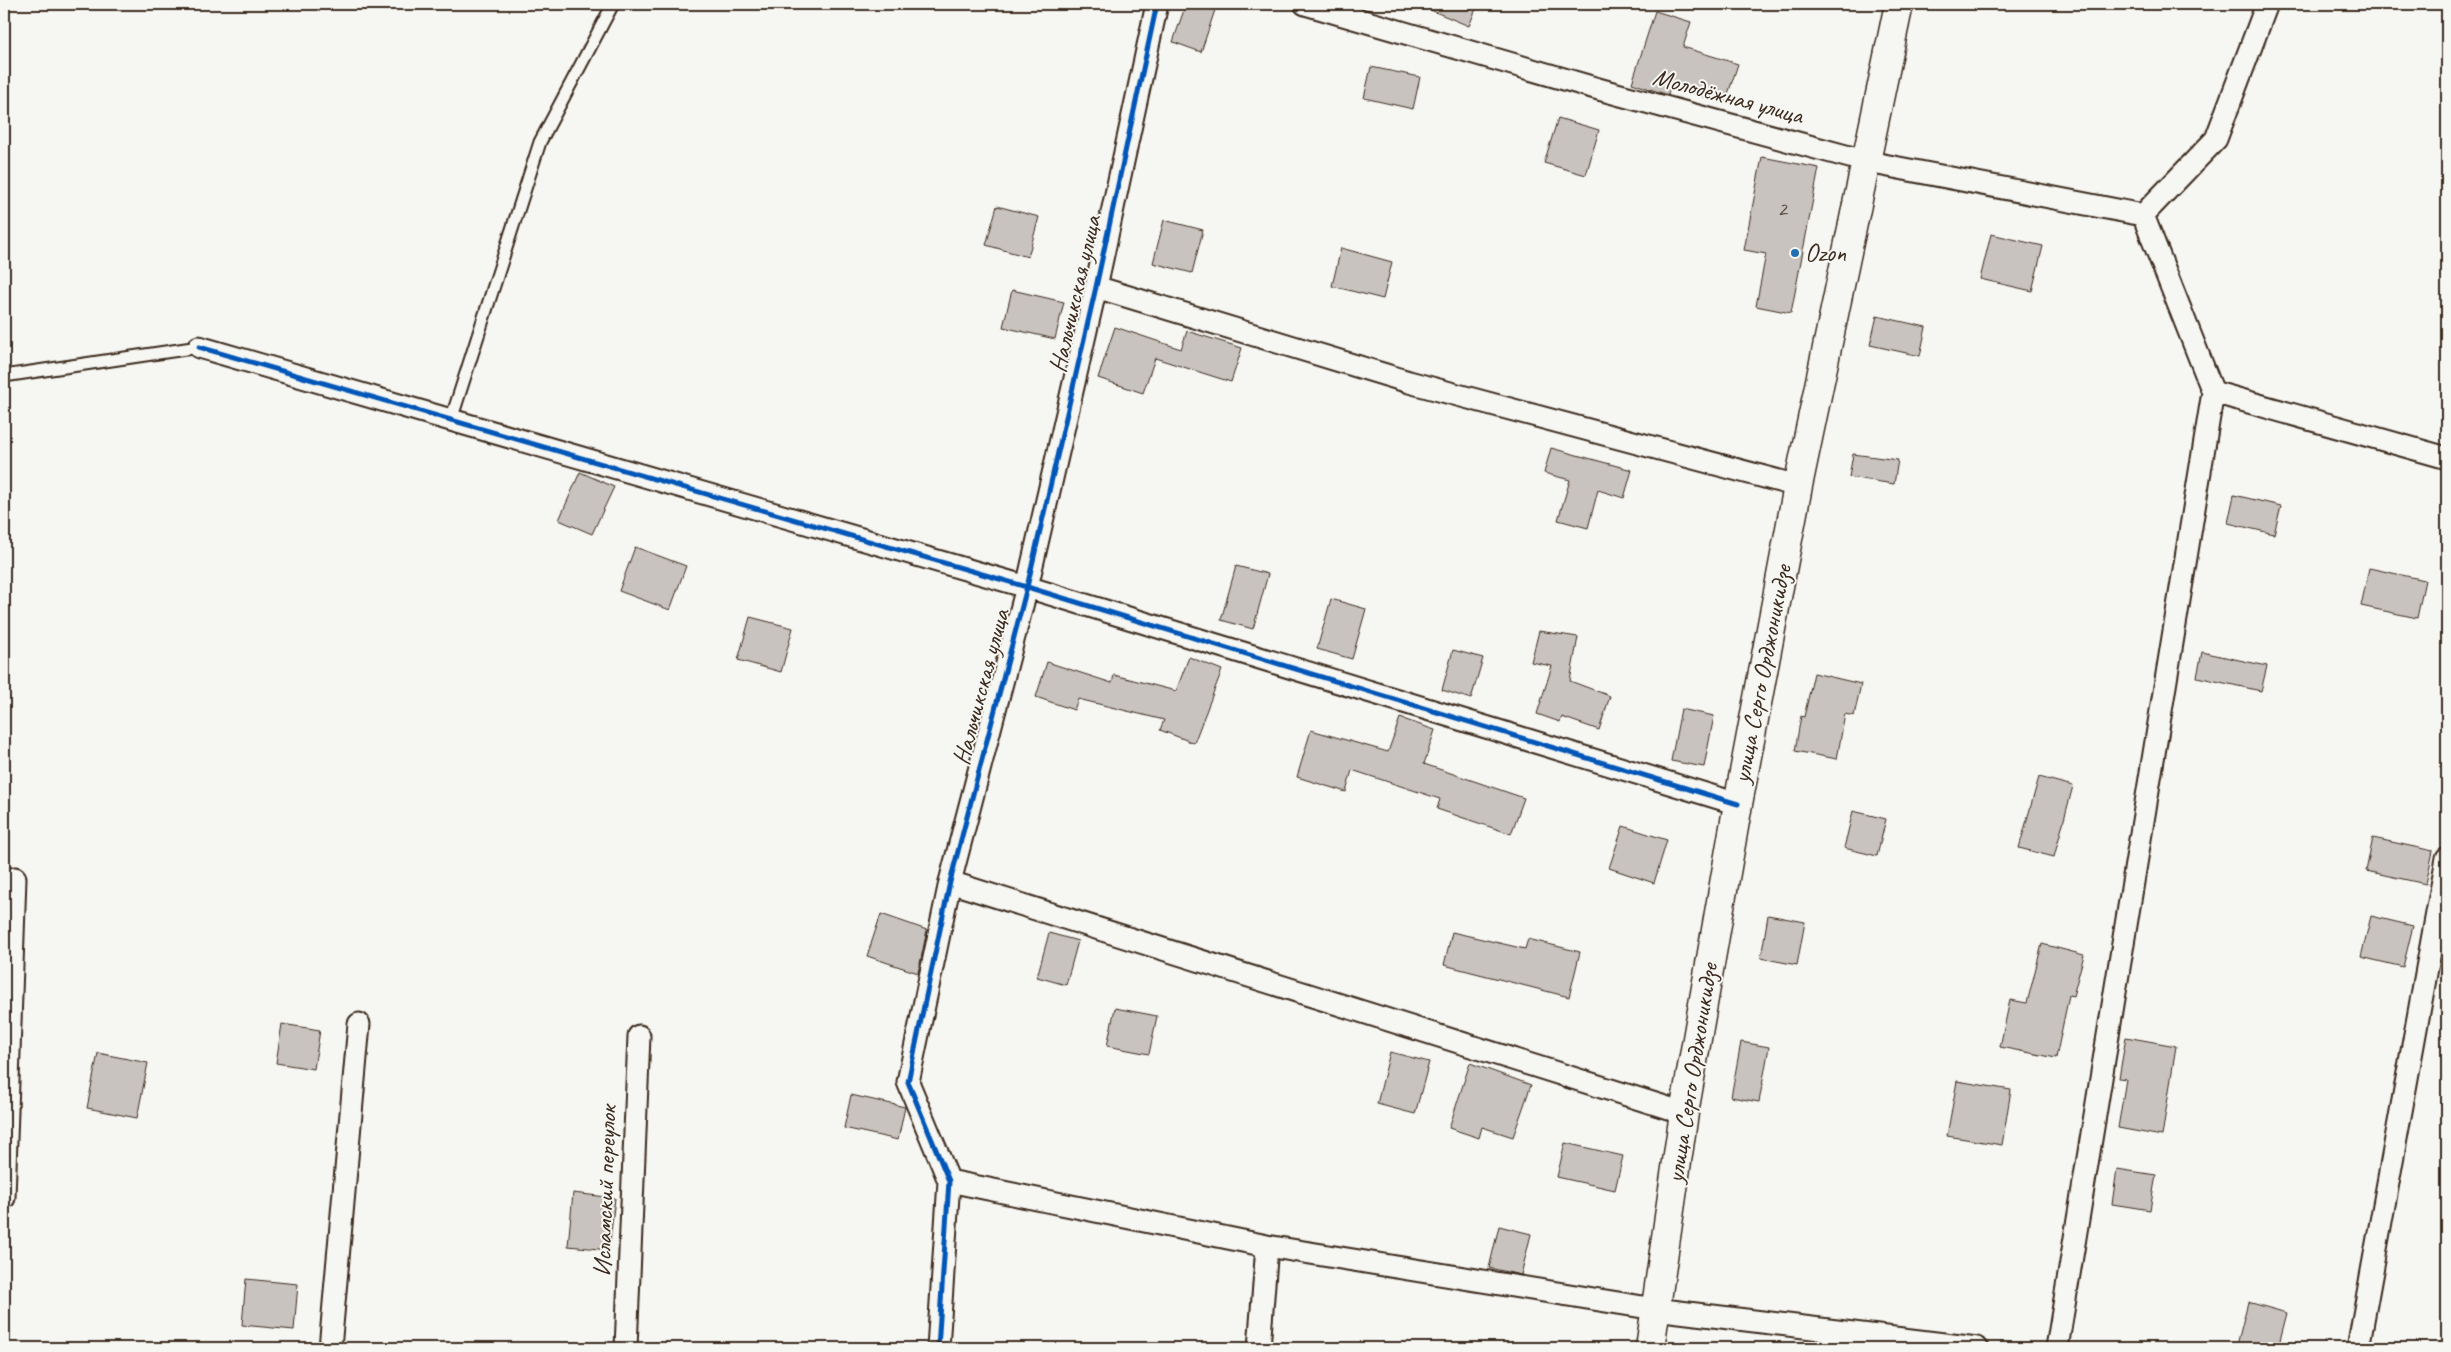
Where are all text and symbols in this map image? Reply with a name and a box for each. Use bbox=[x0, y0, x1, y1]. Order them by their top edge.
street label: Молодёжная улица bbox=[1649, 61, 1809, 132]
house number: 2 bbox=[1777, 195, 1789, 223]
street label: Нальчикская улица bbox=[1041, 211, 1109, 375]
place label: Ozon bbox=[1805, 237, 1847, 269]
marker: Ozon bbox=[1789, 247, 1801, 259]
street label: улица Серго Орджоникидзе bbox=[1725, 560, 1799, 788]
street label: Нальчикская улица bbox=[945, 604, 1018, 768]
street label: улица Серго Орджоникидзе bbox=[1659, 959, 1725, 1187]
street label: Исламский переулок bbox=[586, 1102, 624, 1277]

